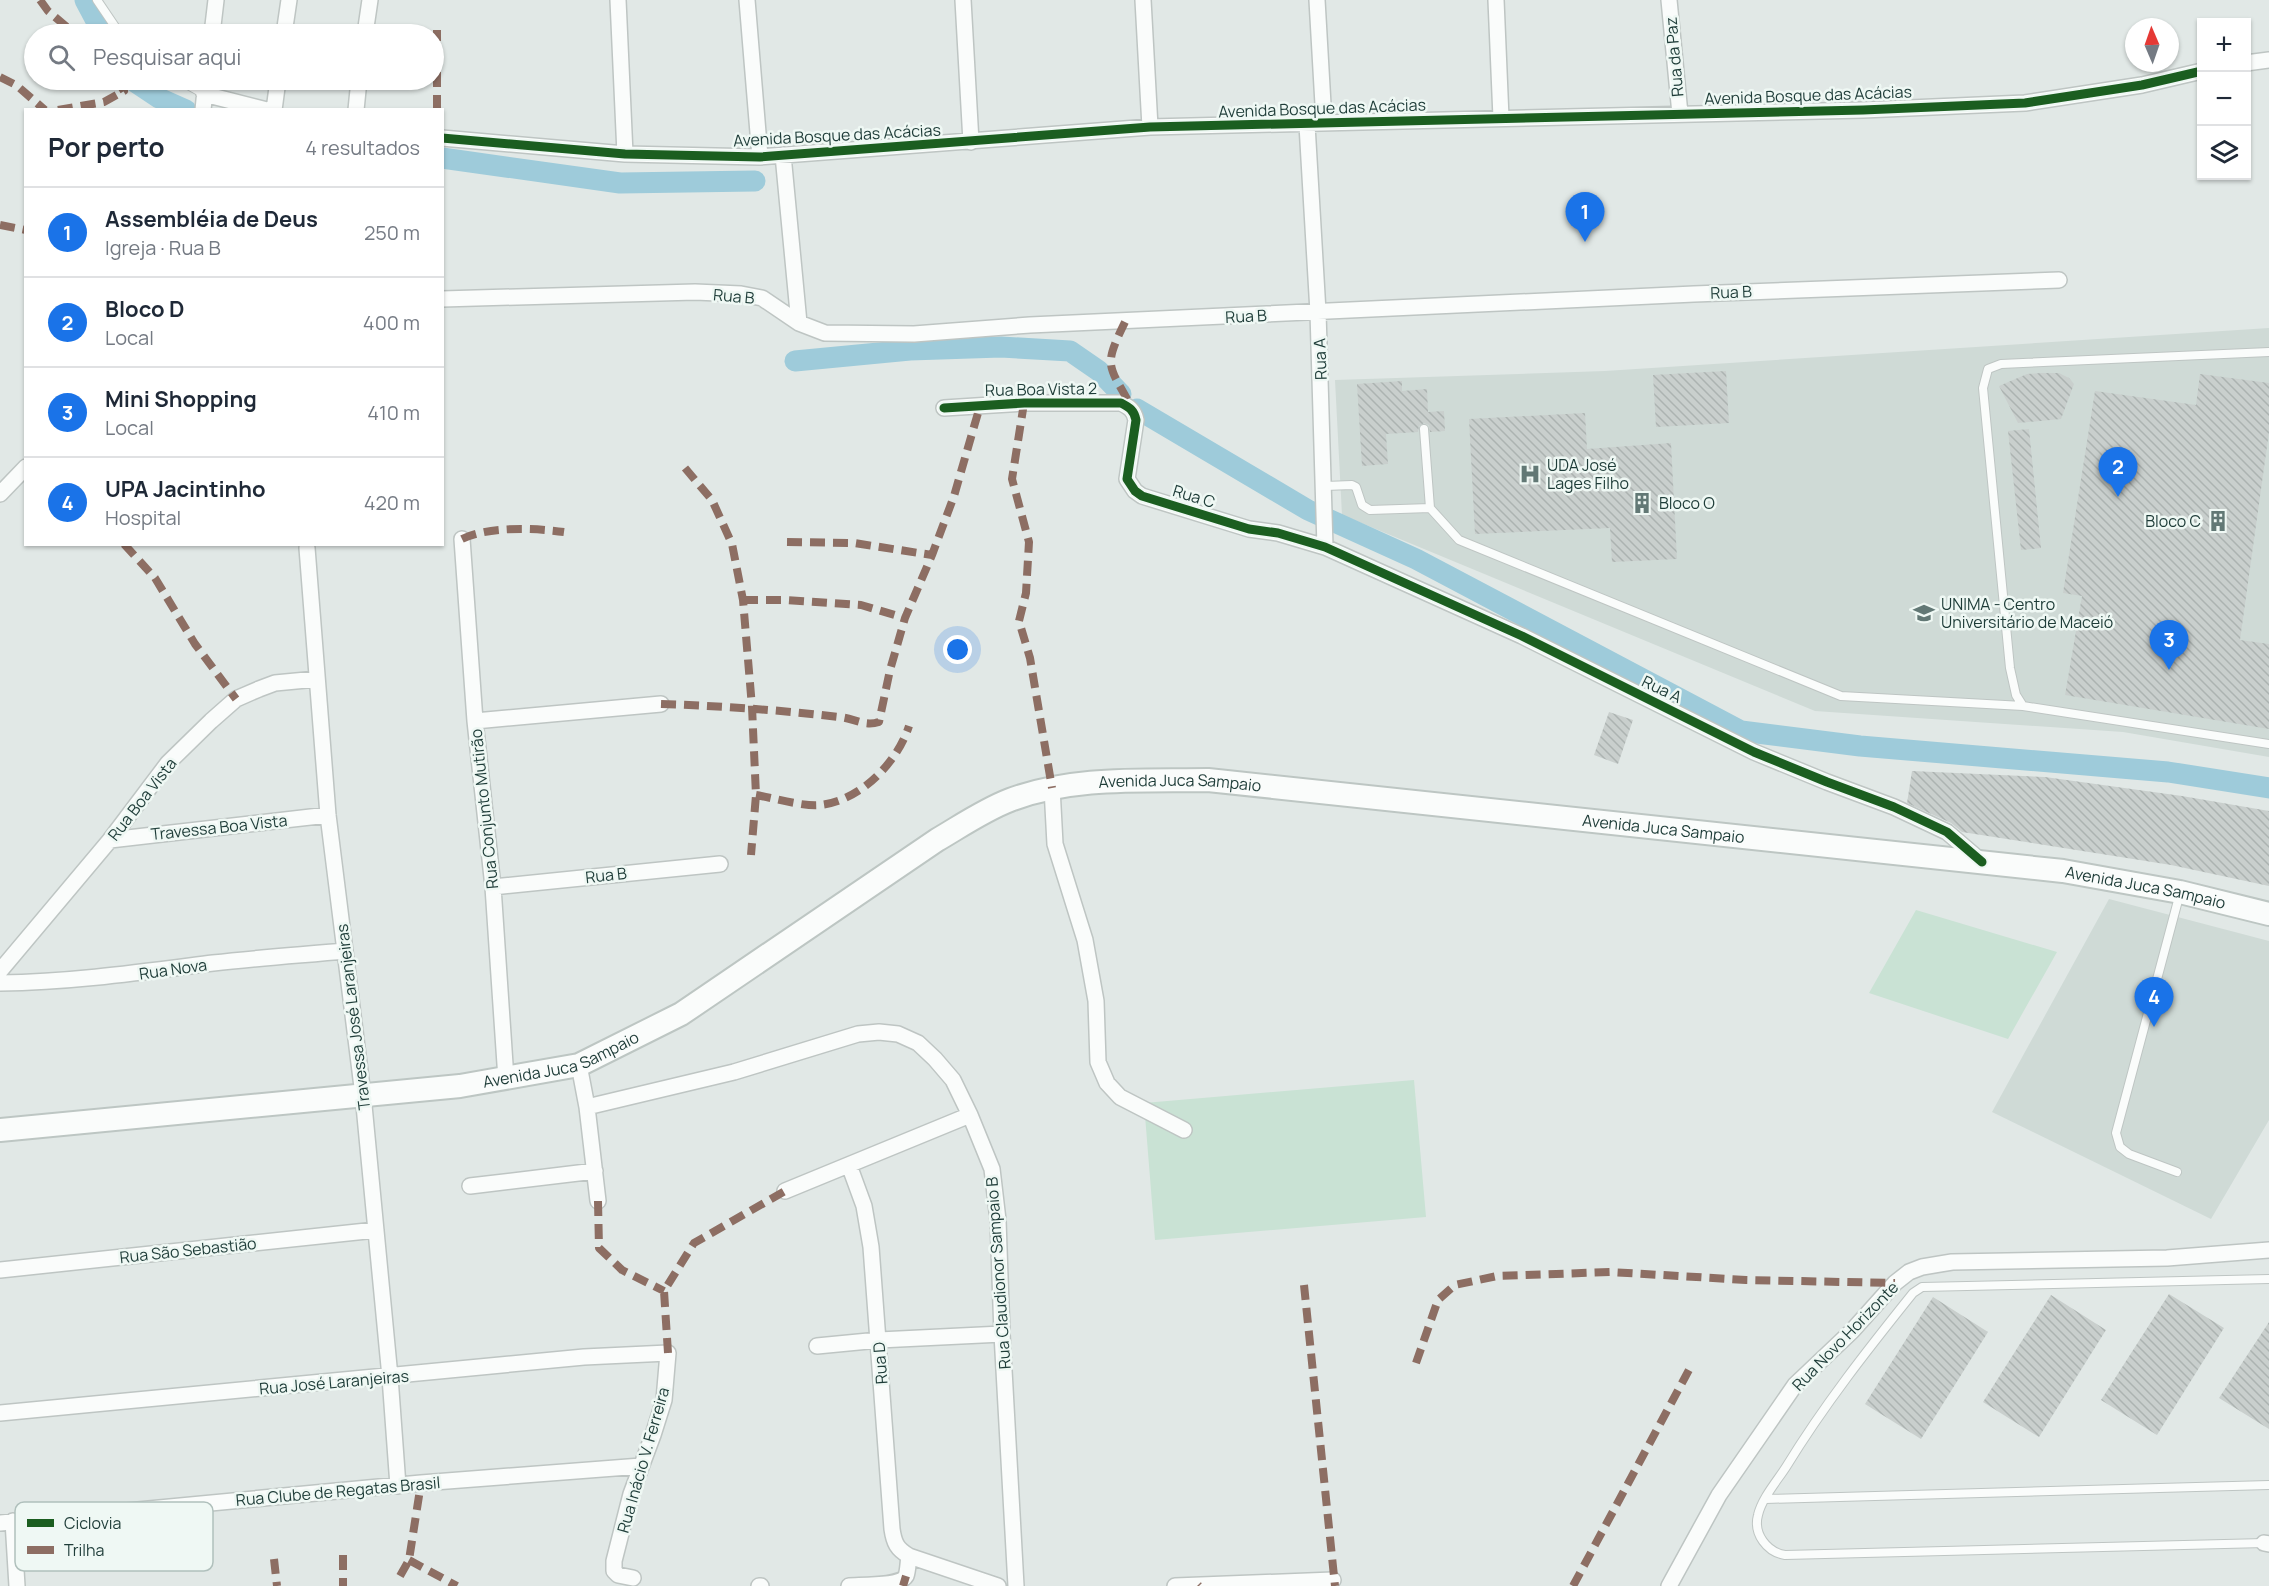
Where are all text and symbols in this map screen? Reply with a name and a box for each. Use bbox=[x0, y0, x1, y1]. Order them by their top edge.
street label: Rua da Paz bbox=[1660, 16, 1688, 98]
north arrow bbox=[2125, 18, 2179, 72]
map controls bbox=[2197, 18, 2251, 180]
button: + bbox=[2197, 18, 2251, 72]
search box bbox=[24, 24, 444, 90]
icon: search bbox=[45, 41, 78, 74]
text: Pesquisar aqui bbox=[93, 42, 241, 72]
button: − bbox=[2197, 72, 2251, 126]
street label: Avenida Bosque das Acácias bbox=[1704, 80, 1912, 110]
street label: Avenida Bosque das Acácias bbox=[1218, 93, 1426, 123]
street label: Avenida Bosque das Acácias bbox=[733, 119, 941, 151]
button: layers bbox=[2197, 126, 2251, 180]
text: Por perto bbox=[48, 129, 165, 165]
text: 4 resultados bbox=[305, 134, 420, 161]
pin: 1 bbox=[1566, 192, 1604, 242]
text: Assembléia de Deus bbox=[105, 204, 318, 234]
text: 1 bbox=[63, 219, 72, 246]
text: 250 m bbox=[364, 219, 420, 246]
text: Igreja · Rua B bbox=[105, 234, 221, 261]
street label: Rua B bbox=[1710, 280, 1752, 304]
street label: Rua B bbox=[712, 283, 756, 309]
text: Bloco D bbox=[105, 294, 184, 324]
street label: Rua B bbox=[1225, 304, 1267, 328]
text: 2 bbox=[62, 309, 73, 336]
text: 400 m bbox=[363, 309, 420, 336]
text: Local bbox=[105, 324, 154, 351]
street label: Rua A bbox=[1308, 338, 1332, 380]
street label: Rua Boa Vista 2 bbox=[985, 377, 1097, 401]
text: Mini Shopping bbox=[105, 384, 257, 414]
text: 3 bbox=[62, 399, 73, 426]
text: 410 m bbox=[367, 399, 420, 426]
text: Local bbox=[105, 414, 154, 441]
pin: 2 bbox=[2098, 448, 2138, 497]
place label: UDA José Lages Filho bbox=[1547, 454, 1629, 494]
hospital icon: UDA José Lages Filho bbox=[1518, 462, 1542, 486]
text: UPA Jacintinho bbox=[105, 474, 266, 504]
street label: Rua C bbox=[1170, 479, 1218, 513]
text: 4 bbox=[61, 489, 74, 516]
text: 420 m bbox=[364, 489, 420, 516]
building icon: Bloco O bbox=[1630, 491, 1654, 515]
place label: Bloco O bbox=[1659, 492, 1715, 514]
text: Hospital bbox=[105, 504, 181, 531]
building icon: Bloco C bbox=[2206, 509, 2230, 533]
place label: Bloco C bbox=[2145, 510, 2201, 532]
place label: UNIMA - Centro Universitário de Maceió bbox=[1941, 593, 2113, 633]
school or university icon: UNIMA - Centro Universitário de Maceió bbox=[1912, 601, 1936, 625]
pin: 3 bbox=[2150, 620, 2188, 670]
your location bbox=[943, 635, 972, 664]
street label: Rua A bbox=[1638, 670, 1686, 708]
street label: Rua Conjunto Mutirão bbox=[465, 728, 503, 890]
street label: Rua Boa Vista bbox=[103, 753, 181, 845]
street label: Avenida Juca Sampaio bbox=[1098, 769, 1262, 797]
street label: Travessa Boa Vista bbox=[150, 809, 288, 845]
street label: Avenida Juca Sampaio bbox=[1581, 809, 1746, 848]
street label: Avenida Juca Sampaio bbox=[2064, 861, 2228, 914]
street label: Rua B bbox=[584, 862, 628, 888]
street label: Travessa José Laranjeiras bbox=[331, 923, 375, 1111]
street label: Rua Nova bbox=[138, 953, 208, 985]
pin: 4 bbox=[2134, 978, 2174, 1027]
street label: Avenida Juca Sampaio bbox=[481, 1026, 643, 1093]
street label: Rua Claudionor Sampaio B bbox=[980, 1176, 1016, 1370]
street label: Rua São Sebastião bbox=[118, 1232, 258, 1268]
street label: Rua Novo Horizonte bbox=[1787, 1276, 1903, 1396]
street label: Rua D bbox=[868, 1341, 892, 1385]
street label: Rua José Laranjeiras bbox=[258, 1364, 410, 1400]
street label: Rua Inácio V. Ferreira bbox=[612, 1385, 674, 1535]
street label: Rua Clube de Regatas Brasil bbox=[235, 1471, 441, 1511]
legend bbox=[15, 1502, 213, 1571]
text: Ciclovia bbox=[64, 1512, 121, 1534]
text: Trilha bbox=[64, 1539, 104, 1561]

